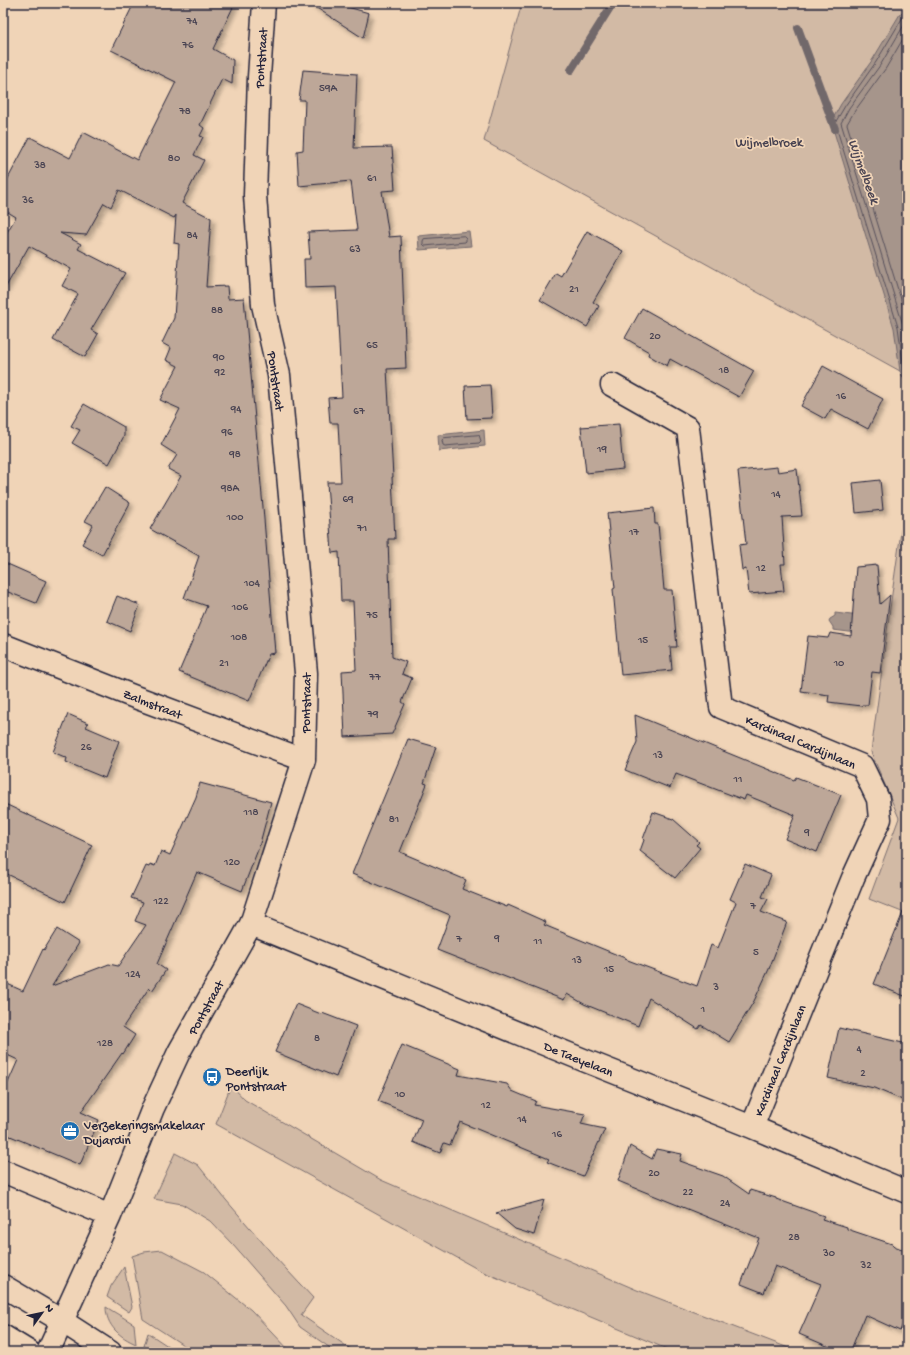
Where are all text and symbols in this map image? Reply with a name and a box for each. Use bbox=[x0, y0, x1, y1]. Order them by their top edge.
house number: 74 bbox=[186, 16, 198, 28]
street label: Pontstraat bbox=[253, 26, 272, 90]
house number: 76 bbox=[181, 40, 194, 52]
house number: 59A bbox=[319, 83, 337, 95]
house number: 78 bbox=[178, 106, 191, 118]
park label: Wijmelbroek bbox=[735, 136, 804, 151]
water label: Wijmelbeek bbox=[843, 137, 883, 208]
house number: 80 bbox=[168, 153, 180, 165]
house number: 38 bbox=[33, 160, 46, 172]
house number: 61 bbox=[367, 173, 377, 185]
house number: 36 bbox=[21, 195, 34, 207]
house number: 84 bbox=[186, 230, 198, 242]
house number: 63 bbox=[349, 244, 361, 256]
house number: 21 bbox=[569, 284, 579, 296]
house number: 88 bbox=[211, 305, 223, 317]
house number: 20 bbox=[649, 331, 661, 343]
house number: 65 bbox=[366, 340, 378, 352]
street label: Pontstraat bbox=[263, 350, 286, 414]
house number: 90 bbox=[212, 352, 225, 364]
house number: 18 bbox=[718, 365, 729, 377]
house number: 92 bbox=[214, 367, 226, 379]
house number: 16 bbox=[835, 391, 846, 403]
house number: 94 bbox=[230, 404, 242, 416]
house number: 67 bbox=[353, 406, 365, 418]
house number: 96 bbox=[220, 427, 233, 439]
house number: 19 bbox=[596, 444, 607, 456]
house number: 98 bbox=[228, 449, 241, 461]
house number: 98A bbox=[220, 483, 240, 495]
house number: 14 bbox=[770, 489, 782, 501]
house number: 69 bbox=[342, 494, 354, 506]
house number: 100 bbox=[226, 512, 243, 524]
house number: 71 bbox=[356, 523, 367, 535]
house number: 17 bbox=[628, 527, 639, 539]
house number: 12 bbox=[755, 563, 767, 575]
house number: 104 bbox=[243, 578, 261, 590]
house number: 106 bbox=[231, 602, 249, 614]
house number: 75 bbox=[365, 610, 378, 622]
house number: 108 bbox=[230, 632, 247, 644]
house number: 15 bbox=[637, 635, 648, 647]
house number: 21 bbox=[219, 658, 229, 670]
house number: 10 bbox=[833, 658, 844, 670]
street label: Pontstraat bbox=[299, 671, 316, 734]
house number: 77 bbox=[368, 672, 381, 684]
street label: Zalmstraat bbox=[120, 687, 185, 724]
house number: 79 bbox=[366, 709, 379, 721]
street label: Kardinaal Cardijnlaan bbox=[742, 713, 858, 774]
house number: 26 bbox=[81, 742, 92, 754]
house number: 13 bbox=[652, 750, 663, 762]
house number: 11 bbox=[733, 774, 742, 786]
house number: 118 bbox=[243, 807, 258, 819]
house number: 81 bbox=[389, 814, 399, 826]
house number: 9 bbox=[803, 827, 810, 839]
house number: 120 bbox=[223, 857, 240, 869]
house number: 122 bbox=[152, 896, 169, 908]
house number: 7 bbox=[749, 901, 756, 913]
house number: 9 bbox=[493, 933, 500, 945]
house number: 7 bbox=[455, 934, 462, 946]
house number: 11 bbox=[533, 936, 542, 948]
house number: 5 bbox=[753, 947, 759, 959]
house number: 13 bbox=[571, 955, 582, 967]
house number: 15 bbox=[603, 964, 614, 976]
house number: 124 bbox=[124, 969, 141, 981]
street label: Pontstraat bbox=[186, 977, 229, 1039]
house number: 3 bbox=[712, 982, 719, 994]
street label: Kardinaal Cardijnlaan bbox=[752, 1002, 811, 1119]
house number: 1 bbox=[700, 1004, 705, 1016]
house number: 8 bbox=[314, 1033, 320, 1045]
house number: 128 bbox=[96, 1038, 113, 1050]
street label: De Taeyelaan bbox=[540, 1039, 616, 1081]
house number: 4 bbox=[856, 1044, 862, 1056]
place label: Deerlijk Pontstraat bbox=[225, 1065, 288, 1095]
bus stop icon: Deerlijk Pontstraat bbox=[201, 1066, 223, 1088]
house number: 2 bbox=[860, 1068, 866, 1080]
house number: 10 bbox=[394, 1089, 405, 1101]
house number: 12 bbox=[480, 1100, 492, 1112]
house number: 14 bbox=[516, 1114, 528, 1126]
place label: Verzekeringsmakelaar Dujardin bbox=[83, 1119, 206, 1149]
office icon: Verzekeringsmakelaar Dujardin bbox=[59, 1120, 81, 1142]
house number: 16 bbox=[551, 1129, 562, 1141]
house number: 20 bbox=[648, 1168, 660, 1180]
house number: 22 bbox=[683, 1187, 694, 1199]
house number: 24 bbox=[720, 1198, 731, 1210]
house number: 28 bbox=[788, 1232, 800, 1244]
house number: 30 bbox=[822, 1248, 835, 1260]
house number: 32 bbox=[859, 1260, 872, 1272]
north arrow bbox=[22, 1293, 62, 1333]
text: N bbox=[42, 1302, 56, 1315]

